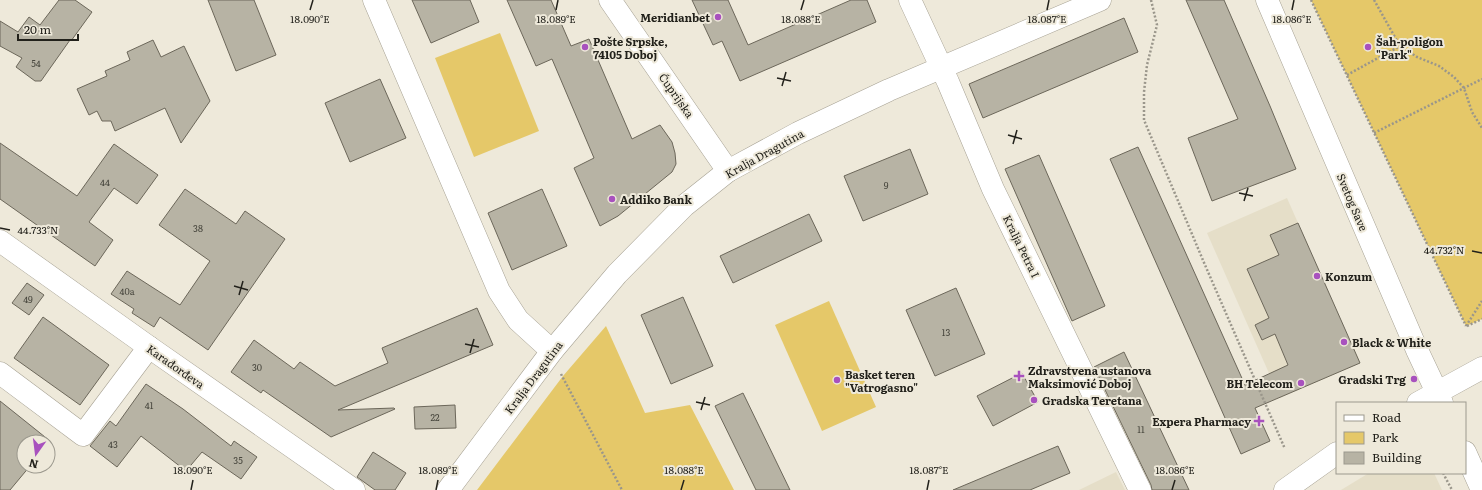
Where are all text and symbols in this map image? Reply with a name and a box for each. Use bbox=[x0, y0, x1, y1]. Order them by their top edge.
place label: Meridianbet bbox=[640, 9, 710, 25]
text: 18.090°E bbox=[290, 11, 330, 26]
text: 18.089°E bbox=[536, 11, 576, 26]
text: 18.088°E bbox=[781, 11, 821, 26]
text: 18.087°E bbox=[1028, 11, 1066, 26]
text: 18.086°E bbox=[1272, 11, 1312, 26]
marker: Meridianbet bbox=[713, 12, 723, 22]
scale bar bbox=[18, 16, 78, 42]
text: 20 m bbox=[24, 20, 51, 38]
place label: Pošte Srpske, 74105 Doboj bbox=[593, 33, 668, 62]
place label: Šah-poligon "Park" bbox=[1376, 33, 1443, 62]
marker: Pošte Srpske, 74105 Doboj bbox=[580, 42, 590, 52]
marker: Šah-poligon "Park" bbox=[1363, 42, 1373, 52]
house number: 54 bbox=[31, 56, 41, 70]
street label: Ćuprijska bbox=[656, 70, 698, 121]
street label: Kralja Dragutina bbox=[722, 125, 806, 181]
street label: Svetog Save bbox=[1334, 171, 1372, 234]
house number: 44 bbox=[100, 175, 110, 189]
house number: 9 bbox=[884, 178, 889, 192]
place label: Addiko Bank bbox=[620, 191, 692, 207]
marker: Addiko Bank bbox=[607, 194, 617, 204]
street label: Kralja Petra I bbox=[1000, 212, 1044, 280]
house number: 38 bbox=[193, 221, 203, 235]
text: 44.733°N bbox=[18, 222, 58, 237]
text: 44.732°N bbox=[1424, 242, 1464, 257]
place label: Konzum bbox=[1325, 268, 1372, 284]
marker: Konzum bbox=[1312, 271, 1322, 281]
house number: 40a bbox=[119, 284, 135, 298]
house number: 49 bbox=[23, 292, 33, 306]
house number: 13 bbox=[942, 325, 950, 339]
place label: Black & White bbox=[1352, 334, 1431, 350]
street label: Kralja Dragutina bbox=[500, 337, 566, 417]
marker: Black & White bbox=[1339, 337, 1349, 347]
street label: Karađorđeva bbox=[144, 340, 208, 392]
house number: 30 bbox=[252, 360, 262, 374]
place label: Zdravstvena ustanova Maksimović Doboj bbox=[1028, 362, 1152, 391]
place label: Basket teren "Vatrogasno" bbox=[845, 366, 918, 395]
marker: Zdravstvena ustanova Maksimović Doboj bbox=[1013, 370, 1025, 382]
place label: Gradski Trg bbox=[1338, 371, 1406, 387]
marker: Gradski Trg bbox=[1409, 374, 1419, 384]
marker: Basket teren "Vatrogasno" bbox=[832, 375, 842, 385]
place label: BH Telecom bbox=[1226, 375, 1293, 391]
marker: BH Telecom bbox=[1296, 378, 1306, 388]
place label: Gradska Teretana bbox=[1042, 392, 1143, 408]
marker: Gradska Teretana bbox=[1029, 395, 1039, 405]
house number: 41 bbox=[145, 398, 154, 412]
legend bbox=[1336, 402, 1466, 474]
text: Road bbox=[1372, 408, 1402, 426]
house number: 22 bbox=[430, 410, 440, 424]
place label: Expera Pharmacy bbox=[1152, 413, 1251, 429]
marker: Expera Pharmacy bbox=[1254, 416, 1264, 426]
house number: 11 bbox=[1137, 422, 1145, 436]
text: Park bbox=[1372, 428, 1399, 446]
north arrow bbox=[16, 434, 56, 474]
house number: 43 bbox=[108, 437, 118, 451]
text: Building bbox=[1372, 448, 1422, 466]
house number: 35 bbox=[233, 453, 243, 467]
text: N bbox=[27, 456, 40, 474]
text: 18.090°E bbox=[173, 462, 213, 477]
text: 18.089°E bbox=[418, 462, 458, 477]
text: 18.088°E bbox=[664, 462, 704, 477]
text: 18.087°E bbox=[910, 462, 948, 477]
text: 18.086°E bbox=[1155, 462, 1195, 477]

